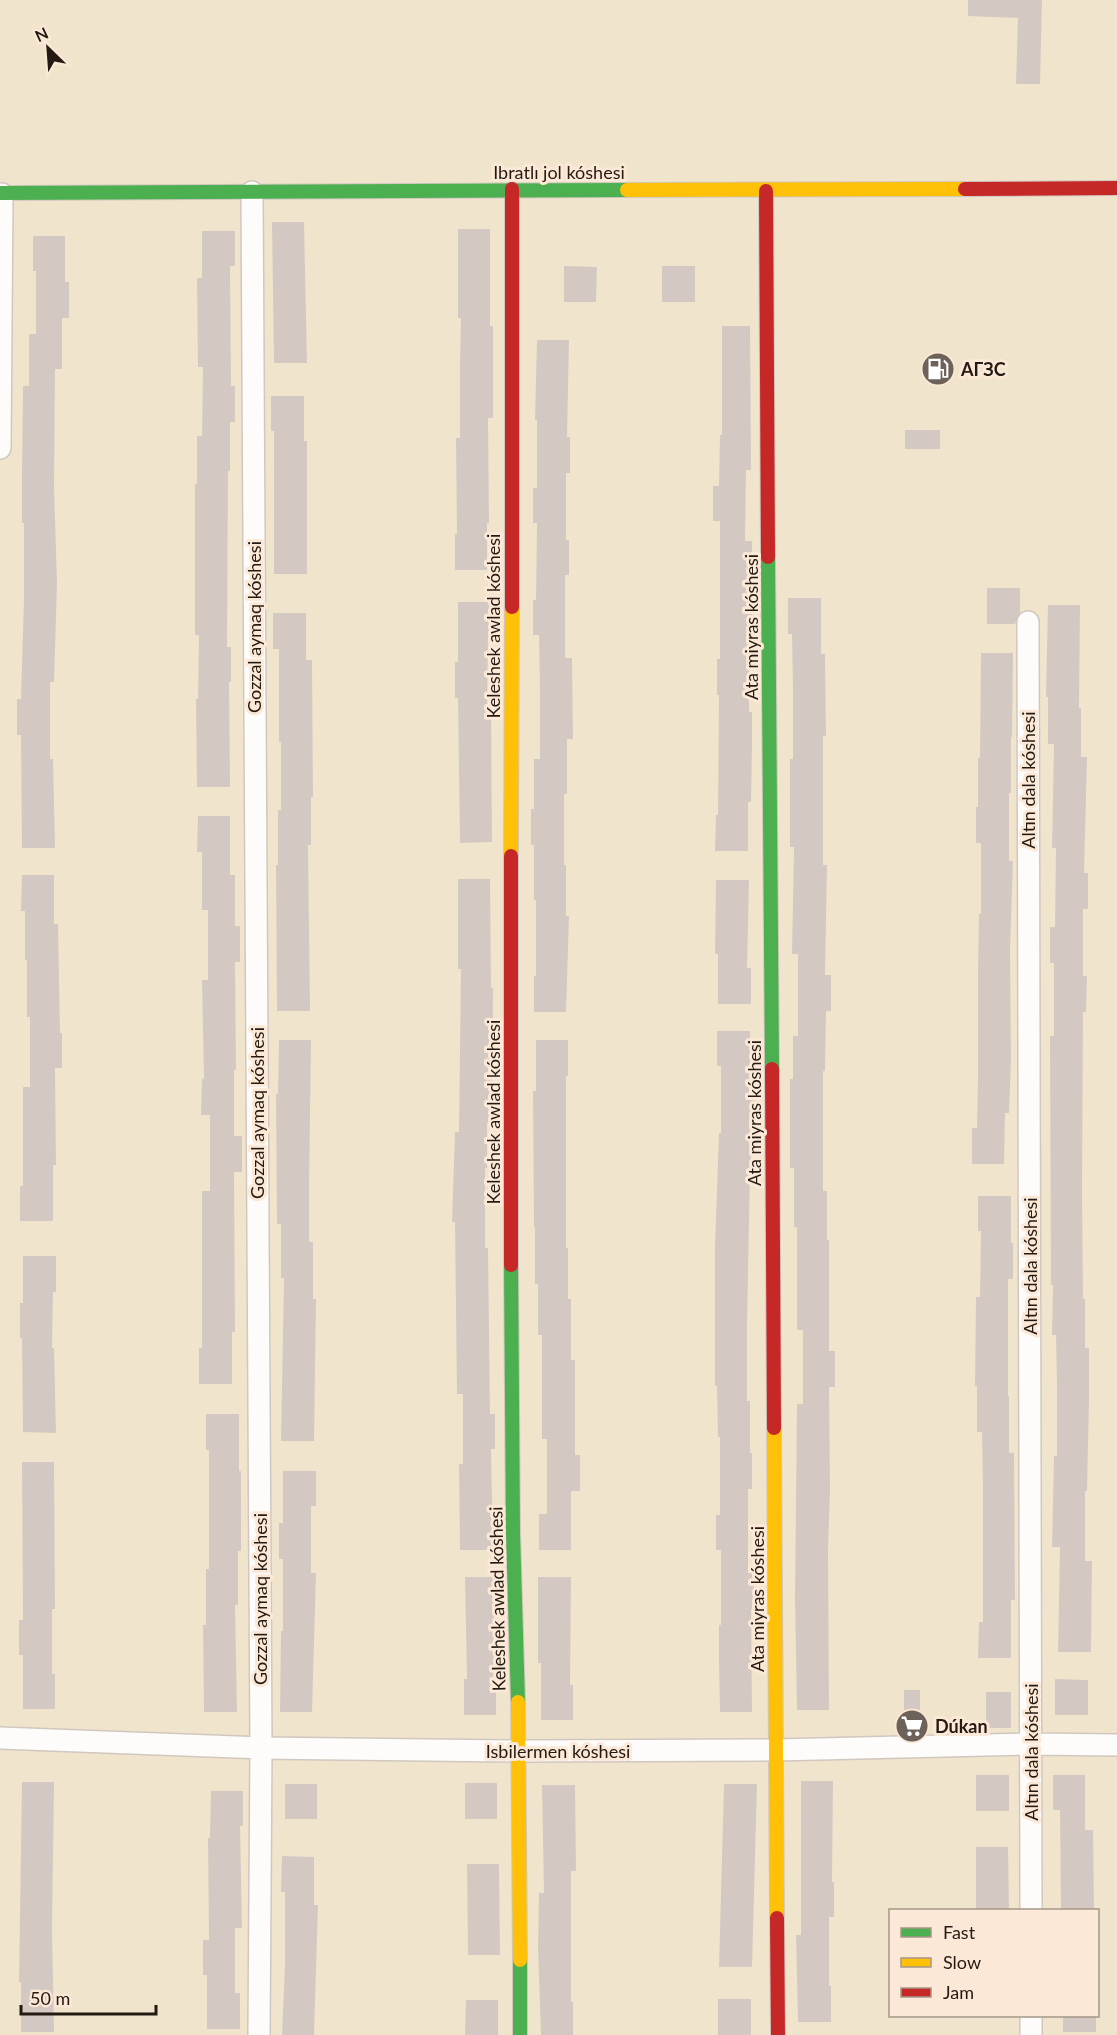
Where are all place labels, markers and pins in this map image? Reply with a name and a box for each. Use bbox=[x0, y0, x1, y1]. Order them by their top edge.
fuel station icon: АГЗС bbox=[920, 351, 956, 387]
place label: АГЗС bbox=[960, 358, 1006, 380]
supermarket icon: Dúkan bbox=[894, 1708, 930, 1744]
place label: Dúkan bbox=[935, 1715, 988, 1737]

